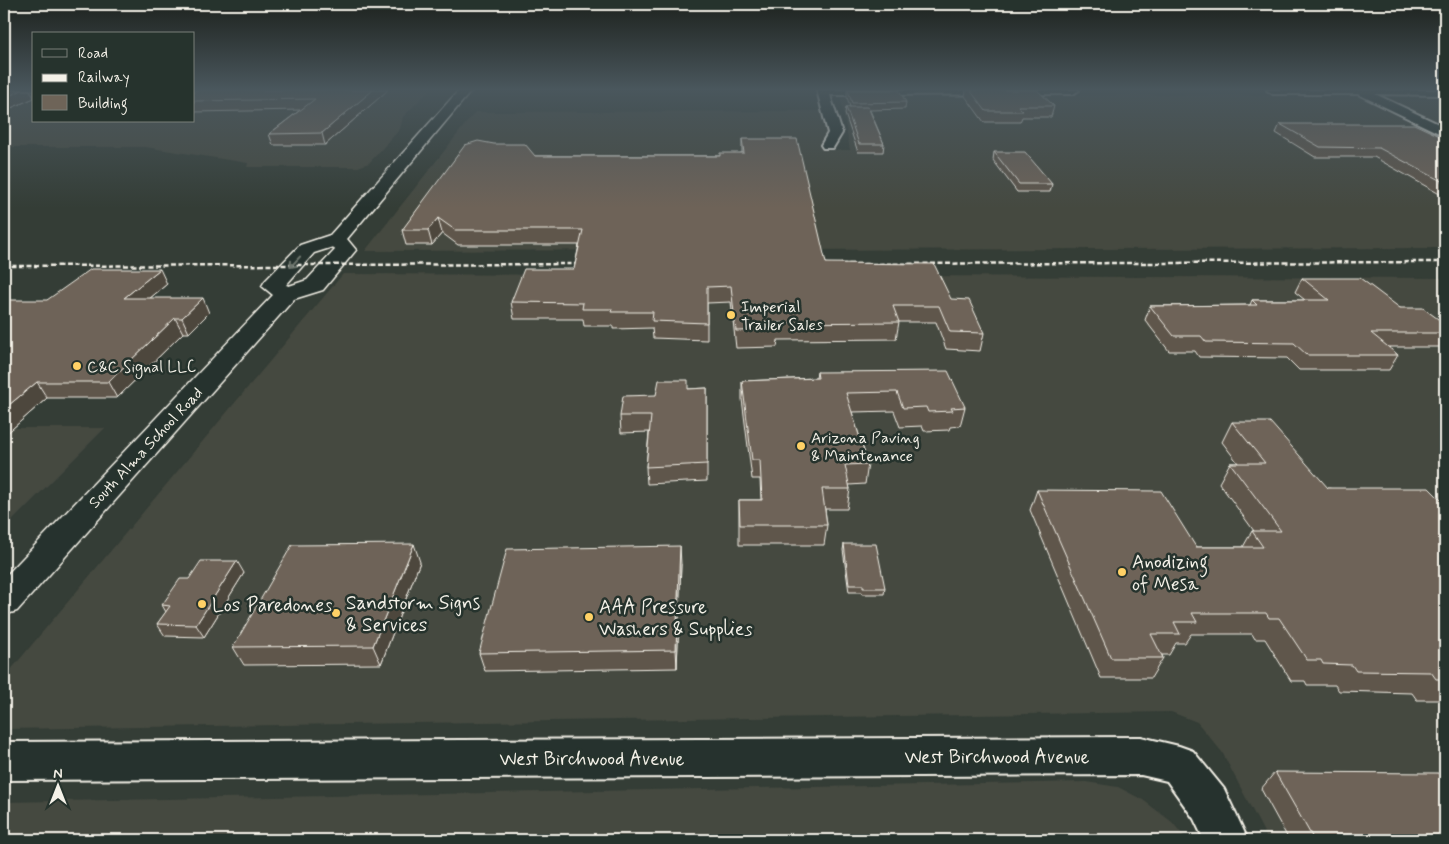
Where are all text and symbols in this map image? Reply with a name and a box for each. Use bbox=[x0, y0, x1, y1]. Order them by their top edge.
legend bbox=[32, 32, 195, 122]
text: Road bbox=[78, 44, 108, 64]
text: Railway bbox=[78, 68, 130, 88]
text: Building bbox=[78, 94, 128, 115]
one-way arrow bbox=[289, 255, 301, 268]
place label: Imperial Trailer Sales bbox=[741, 297, 823, 336]
marker: Imperial Trailer Sales bbox=[725, 309, 737, 321]
place label: C&C Signal LLC bbox=[87, 357, 196, 379]
marker: C&C Signal LLC bbox=[71, 360, 83, 372]
street label: South Alma School Road bbox=[84, 383, 208, 513]
place label: Arizona Paving & Maintenance bbox=[811, 428, 920, 467]
marker: Arizona Paving & Maintenance bbox=[795, 440, 807, 452]
place label: Anodizing of Mesa bbox=[1132, 550, 1208, 597]
marker: Anodizing of Mesa bbox=[1116, 566, 1128, 578]
place label: Sandstorm Signs & Services bbox=[346, 591, 480, 638]
place label: Los Paredones bbox=[212, 593, 333, 618]
place label: AAA Pressure Washers & Supplies bbox=[599, 595, 753, 642]
marker: Los Paredones bbox=[196, 598, 208, 610]
marker: Sandstorm Signs & Services bbox=[330, 607, 342, 619]
marker: AAA Pressure Washers & Supplies bbox=[583, 611, 595, 623]
street label: West Birchwood Avenue bbox=[905, 745, 1089, 770]
street label: West Birchwood Avenue bbox=[500, 747, 684, 772]
north arrow bbox=[32, 762, 82, 812]
text: N bbox=[53, 765, 63, 783]

